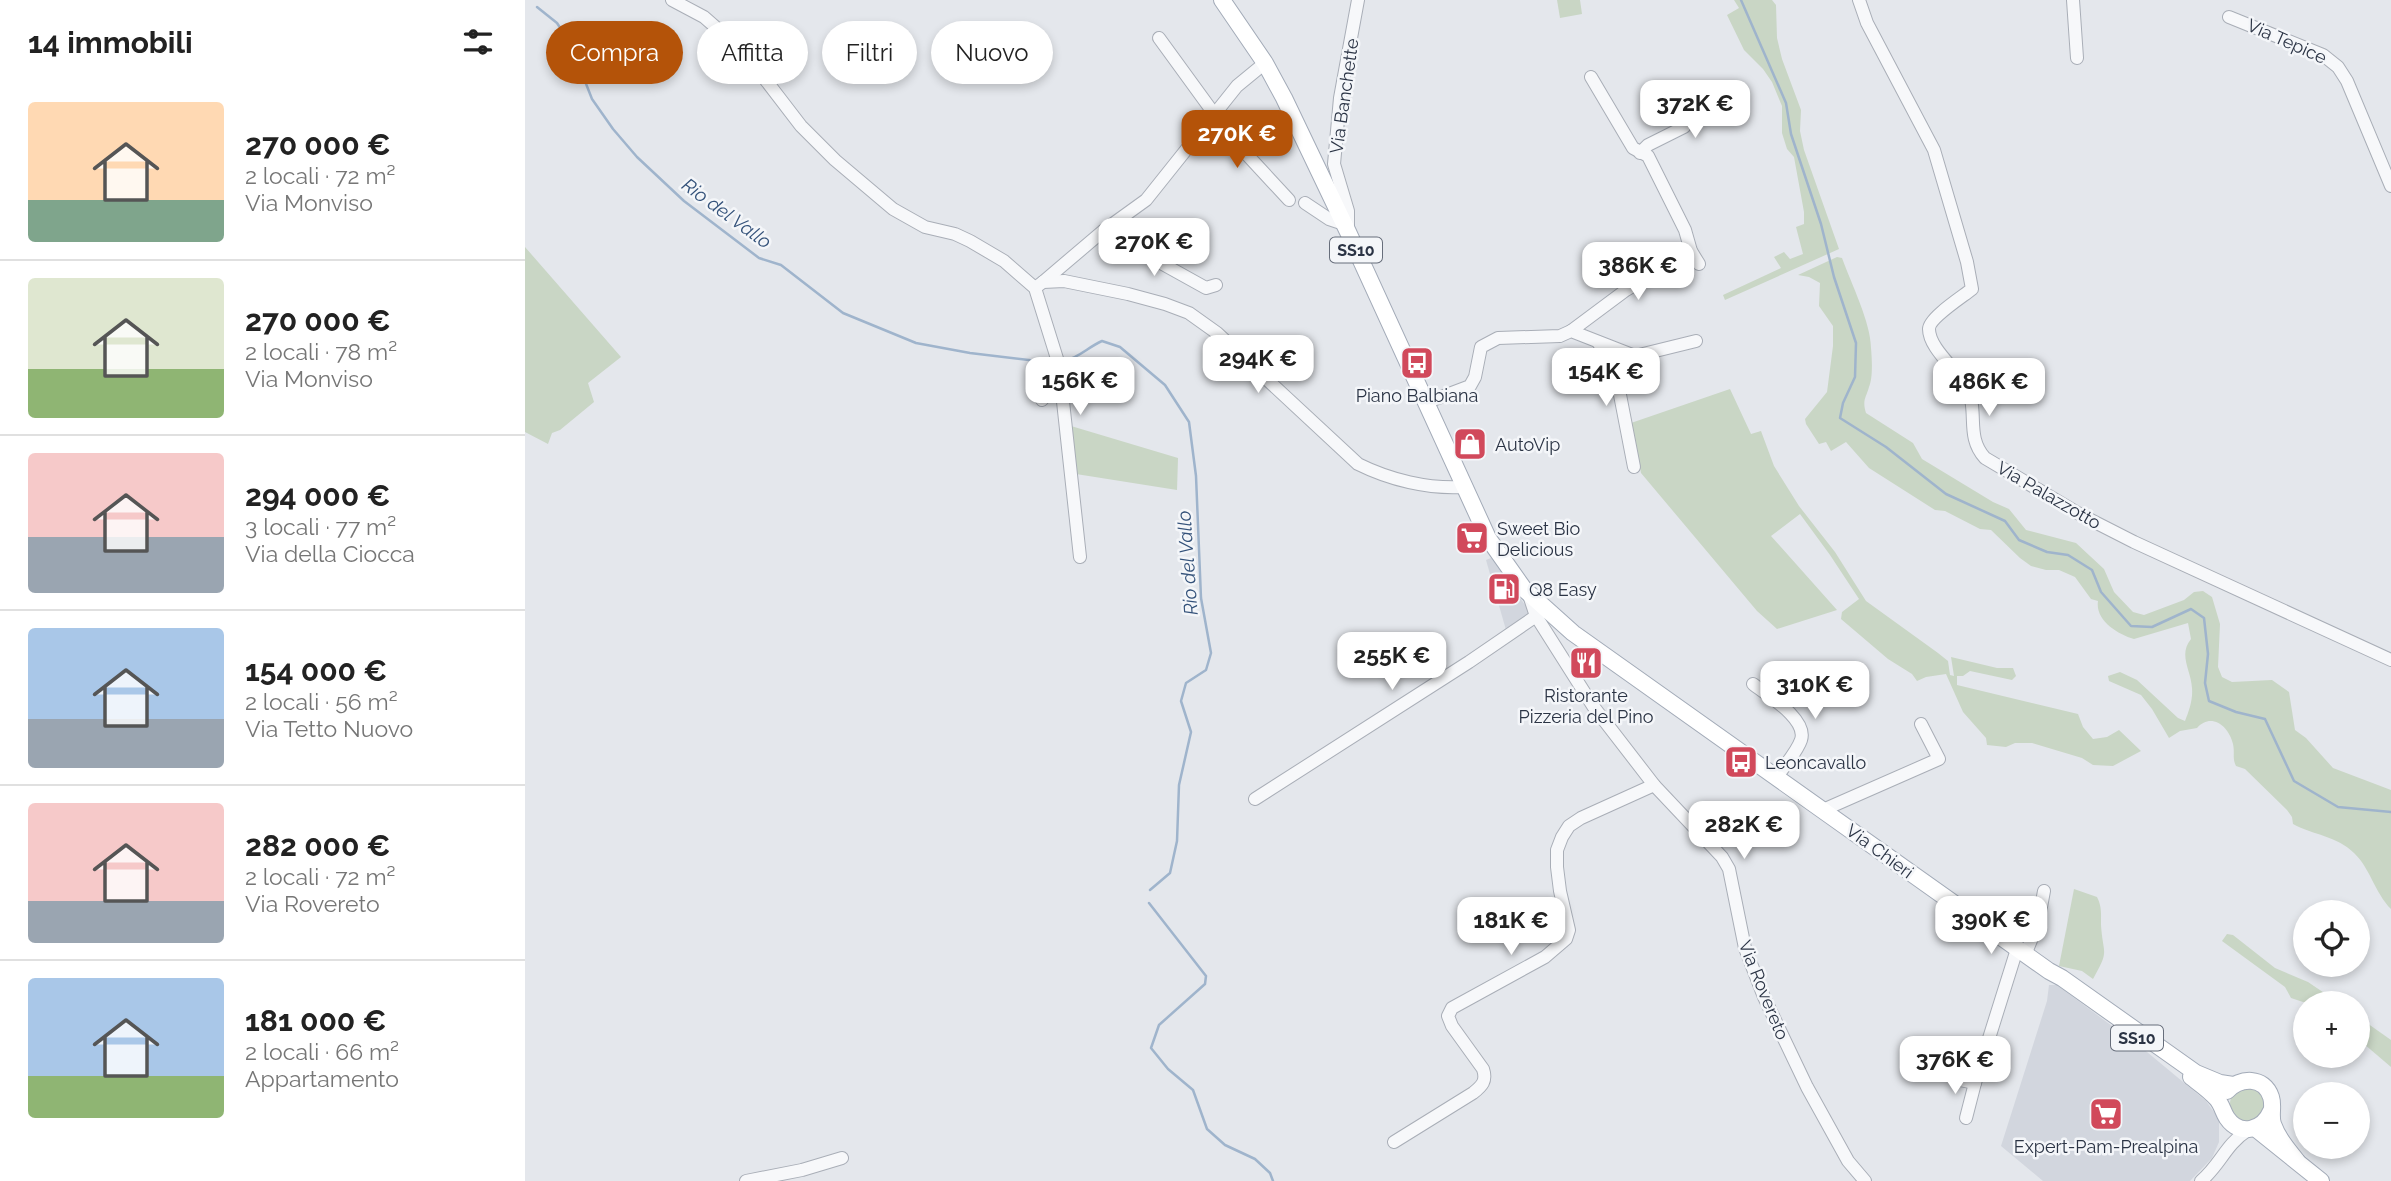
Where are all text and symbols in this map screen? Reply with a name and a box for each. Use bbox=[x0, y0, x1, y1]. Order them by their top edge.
street label: Via Tepice bbox=[2244, 14, 2330, 68]
chip: Compra bbox=[546, 21, 683, 84]
chip: Affitta bbox=[697, 21, 808, 84]
chip: Filtri bbox=[822, 21, 917, 84]
chip: Nuovo bbox=[931, 21, 1053, 84]
icon: filters bbox=[459, 23, 497, 61]
text: 14 immobili bbox=[28, 25, 193, 60]
street label: Via Banchette bbox=[1326, 37, 1363, 155]
pin: 372K € bbox=[1638, 80, 1752, 140]
text: 372K € bbox=[1656, 89, 1734, 116]
pin: 270K € bbox=[1180, 110, 1294, 170]
text: 270K € bbox=[1198, 119, 1276, 146]
text: 270 000 € bbox=[245, 127, 391, 162]
icon: home bbox=[84, 130, 168, 214]
text: 2 locali · 72 m² bbox=[245, 162, 396, 189]
water label: Rio del Vallo bbox=[678, 173, 776, 253]
text: Via Monviso bbox=[245, 189, 373, 216]
pin: 270K € bbox=[1097, 218, 1211, 278]
text: 270K € bbox=[1115, 227, 1193, 254]
road number: SS10 bbox=[1330, 238, 1382, 262]
pin: 386K € bbox=[1581, 243, 1695, 302]
text: 386K € bbox=[1598, 251, 1678, 278]
text: 270 000 € bbox=[245, 303, 391, 338]
icon: home bbox=[84, 306, 168, 390]
pin: 294K € bbox=[1201, 336, 1315, 395]
text: 2 locali · 78 m² bbox=[245, 338, 397, 365]
text: 294K € bbox=[1219, 344, 1297, 371]
bus stop icon: Piano Balbiana bbox=[1398, 344, 1436, 382]
pin: 154K € bbox=[1549, 348, 1663, 408]
text: 154K € bbox=[1568, 357, 1644, 384]
pin: 156K € bbox=[1023, 358, 1137, 417]
pin: 486K € bbox=[1932, 358, 2046, 418]
text: Via Monviso bbox=[245, 365, 373, 392]
text: 156K € bbox=[1041, 366, 1119, 393]
text: 486K € bbox=[1949, 367, 2029, 394]
place label: Piano Balbiana bbox=[1356, 385, 1478, 406]
shop icon: AutoVip bbox=[1451, 425, 1489, 463]
place label: AutoVip bbox=[1495, 434, 1560, 455]
street label: Via Palazzotto bbox=[1993, 457, 2105, 533]
text: 294 000 € bbox=[245, 478, 390, 513]
icon: home bbox=[84, 481, 168, 565]
water label: Rio del Vallo bbox=[1172, 510, 1202, 616]
text: 3 locali · 77 m² bbox=[245, 513, 396, 540]
place label: Sweet Bio Delicious bbox=[1497, 518, 1581, 560]
supermarket icon: Sweet Bio Delicious bbox=[1453, 519, 1491, 557]
text: Via della Ciocca bbox=[245, 540, 415, 567]
fuel station icon: Q8 Easy bbox=[1485, 570, 1523, 608]
place label: Q8 Easy bbox=[1529, 579, 1597, 600]
pin: 255K € bbox=[1335, 632, 1449, 692]
text: 255K € bbox=[1353, 641, 1431, 668]
restaurant icon: Ristorante Pizzeria del Pino bbox=[1567, 644, 1605, 682]
text: 154 000 € bbox=[245, 653, 387, 688]
icon: home bbox=[84, 656, 168, 740]
pin: 310K € bbox=[1758, 662, 1872, 721]
text: 310K € bbox=[1776, 670, 1854, 697]
place label: Ristorante Pizzeria del Pino bbox=[1519, 685, 1654, 727]
text: 2 locali · 56 m² bbox=[245, 688, 398, 715]
text: Via Tetto Nuovo bbox=[245, 715, 413, 742]
bus stop icon: Leoncavallo bbox=[1722, 743, 1760, 781]
place label: Leoncavallo bbox=[1765, 752, 1866, 773]
pin: 282K € bbox=[1687, 802, 1801, 861]
text: 282K € bbox=[1705, 810, 1783, 837]
street label: Via Chieri bbox=[1842, 820, 1918, 882]
text: 282 000 € bbox=[245, 828, 391, 863]
icon: home bbox=[84, 831, 168, 915]
text: 2 locali · 72 m² bbox=[245, 863, 396, 890]
text: Via Rovereto bbox=[245, 890, 380, 917]
pin: 390K € bbox=[1934, 897, 2048, 956]
pin: 181K € bbox=[1454, 898, 1568, 957]
map controls bbox=[2293, 900, 2370, 1159]
button: locate bbox=[2293, 900, 2370, 977]
text: 390K € bbox=[1951, 905, 2031, 932]
text: 181K € bbox=[1473, 906, 1549, 933]
street label: Via Rovereto bbox=[1735, 937, 1794, 1043]
button: + bbox=[2293, 991, 2370, 1068]
text: 181 000 € bbox=[245, 1003, 386, 1038]
icon: home bbox=[84, 1006, 168, 1090]
road number: SS10 bbox=[2111, 1026, 2163, 1050]
pin: 376K € bbox=[1898, 1036, 2012, 1096]
text: 2 locali · 66 m² bbox=[245, 1038, 399, 1065]
text: 376K € bbox=[1916, 1045, 1994, 1072]
text: Appartamento bbox=[245, 1065, 399, 1092]
button: − bbox=[2293, 1082, 2370, 1159]
supermarket icon: Expert-Pam-Prealpina bbox=[2087, 1095, 2125, 1133]
place label: Expert-Pam-Prealpina bbox=[2014, 1136, 2198, 1157]

